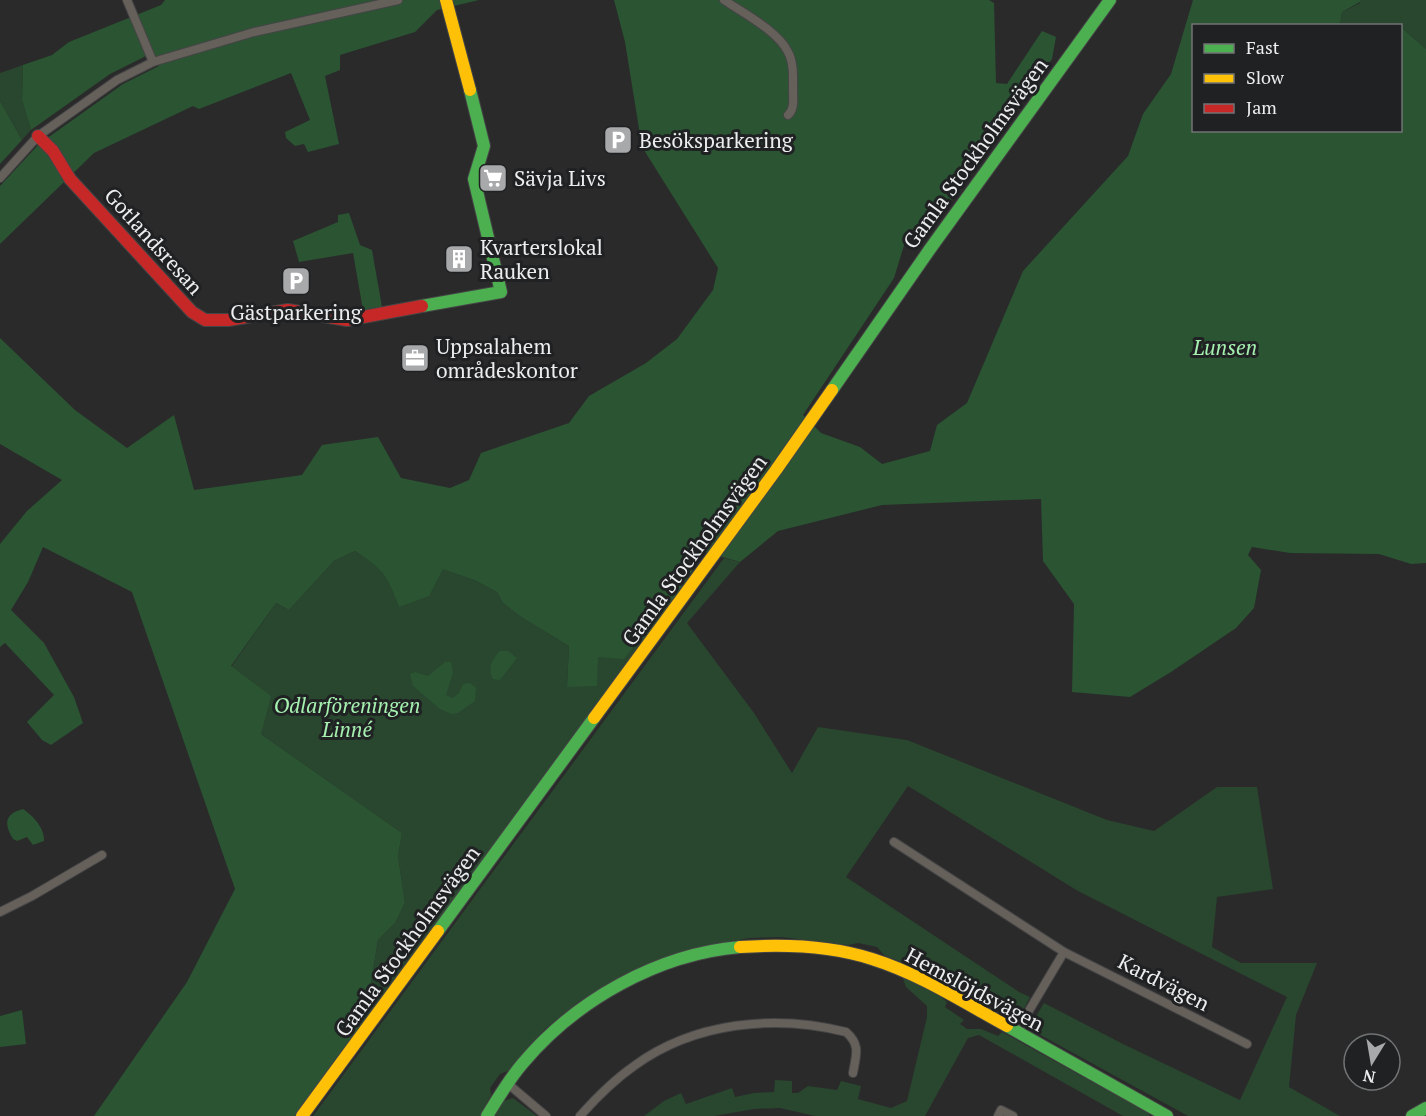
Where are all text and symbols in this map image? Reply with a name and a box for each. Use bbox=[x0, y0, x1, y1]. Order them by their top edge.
legend bbox=[1192, 24, 1402, 132]
text: Fast bbox=[1246, 35, 1280, 59]
street label: Gamla Stockholmsvägen bbox=[896, 52, 1054, 254]
text: Slow bbox=[1246, 65, 1285, 89]
text: Jam bbox=[1246, 95, 1277, 119]
parking icon: Besöksparkering bbox=[602, 124, 634, 156]
place label: Besöksparkering bbox=[639, 126, 794, 154]
supermarket icon: Sävja Livs bbox=[477, 162, 509, 194]
place label: Sävja Livs bbox=[514, 164, 606, 192]
street label: Gotlandsresan bbox=[99, 182, 210, 301]
place label: Kvarterslokal Rauken bbox=[480, 233, 603, 285]
building icon: Kvarterslokal Rauken bbox=[443, 243, 475, 275]
parking icon: Gästparkering bbox=[280, 265, 312, 297]
place label: Gästparkering bbox=[230, 298, 363, 326]
place label: Uppsalahem områdeskontor bbox=[436, 332, 578, 384]
park label: Lunsen bbox=[1192, 333, 1257, 361]
office icon: Uppsalahem områdeskontor bbox=[399, 342, 431, 374]
street label: Gamla Stockholmsvägen bbox=[615, 449, 773, 651]
park label: Odlarföreningen Linné bbox=[274, 691, 420, 743]
street label: Gamla Stockholmsvägen bbox=[328, 840, 486, 1042]
street label: Hemslöjdsvägen bbox=[901, 941, 1050, 1038]
street label: Kardvägen bbox=[1113, 947, 1215, 1017]
north arrow bbox=[1342, 1032, 1402, 1092]
text: N bbox=[1361, 1065, 1377, 1089]

